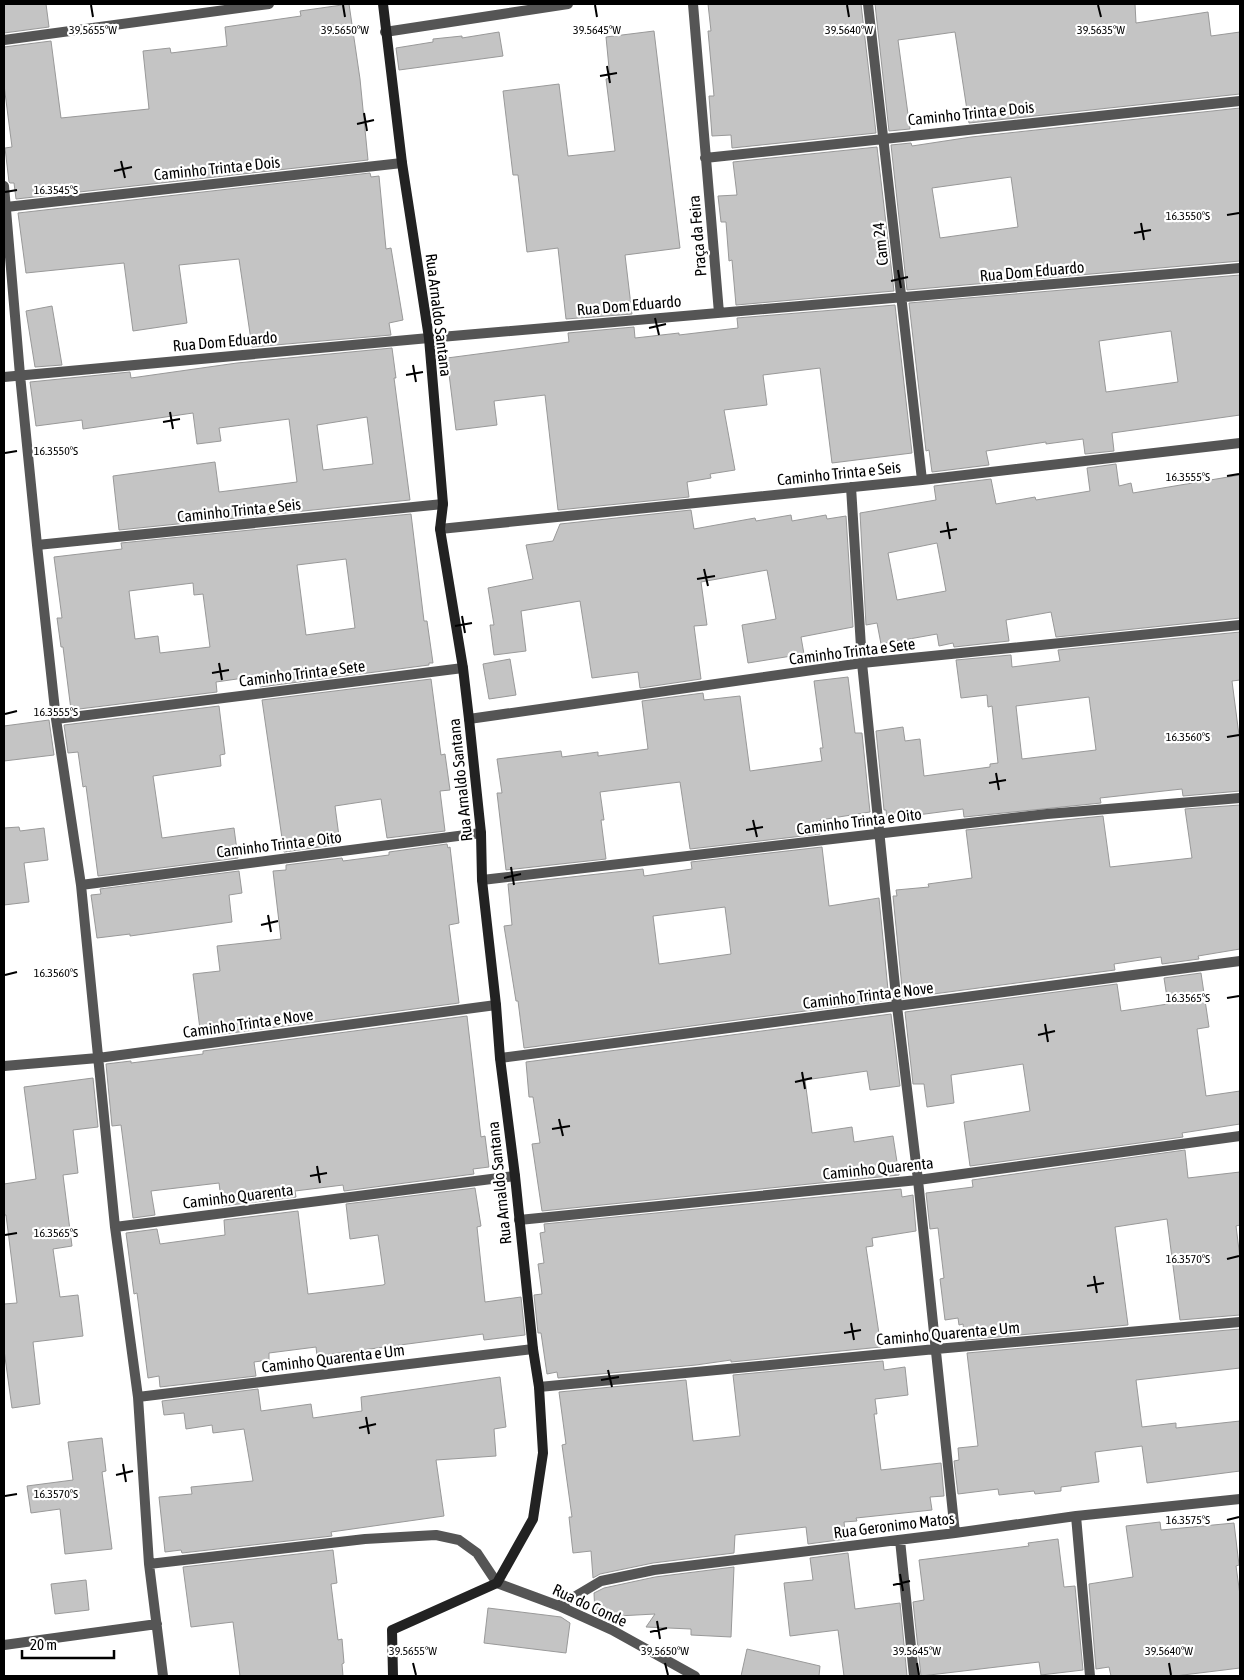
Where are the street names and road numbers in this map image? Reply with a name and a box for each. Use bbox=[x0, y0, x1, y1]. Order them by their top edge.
street label: Caminho Trinta e Dois bbox=[907, 97, 1035, 129]
street label: Caminho Trinta e Dois bbox=[153, 152, 281, 184]
street label: Praça da Feira bbox=[684, 195, 711, 277]
street label: Cam 24 bbox=[869, 221, 891, 267]
street label: Rua Arnaldo Santana bbox=[423, 253, 455, 377]
street label: Rua Dom Eduardo bbox=[979, 257, 1085, 285]
street label: Rua Dom Eduardo bbox=[576, 291, 682, 319]
street label: Rua Dom Eduardo bbox=[172, 327, 278, 355]
street label: Caminho Trinta e Seis bbox=[776, 458, 902, 488]
street label: Caminho Trinta e Seis bbox=[176, 495, 302, 525]
street label: Caminho Trinta e Sete bbox=[788, 634, 916, 668]
street label: Caminho Trinta e Sete bbox=[238, 656, 366, 690]
street label: Rua Arnaldo Santana bbox=[445, 718, 475, 842]
street label: Caminho Trinta e Oito bbox=[795, 804, 923, 838]
street label: Caminho Trinta e Oito bbox=[215, 827, 343, 861]
street label: Caminho Trinta e Nove bbox=[802, 978, 934, 1012]
street label: Caminho Trinta e Nove bbox=[182, 1005, 314, 1041]
street label: Rua Arnaldo Santana bbox=[484, 1121, 514, 1245]
street label: Caminho Quarenta bbox=[822, 1153, 934, 1183]
street label: Caminho Quarenta bbox=[182, 1180, 294, 1212]
street label: Caminho Quarenta e Um bbox=[875, 1318, 1021, 1348]
street label: Caminho Quarenta e Um bbox=[260, 1340, 406, 1376]
street label: Rua Geronimo Matos bbox=[832, 1509, 956, 1541]
street label: Rua do Conde bbox=[550, 1580, 630, 1630]

